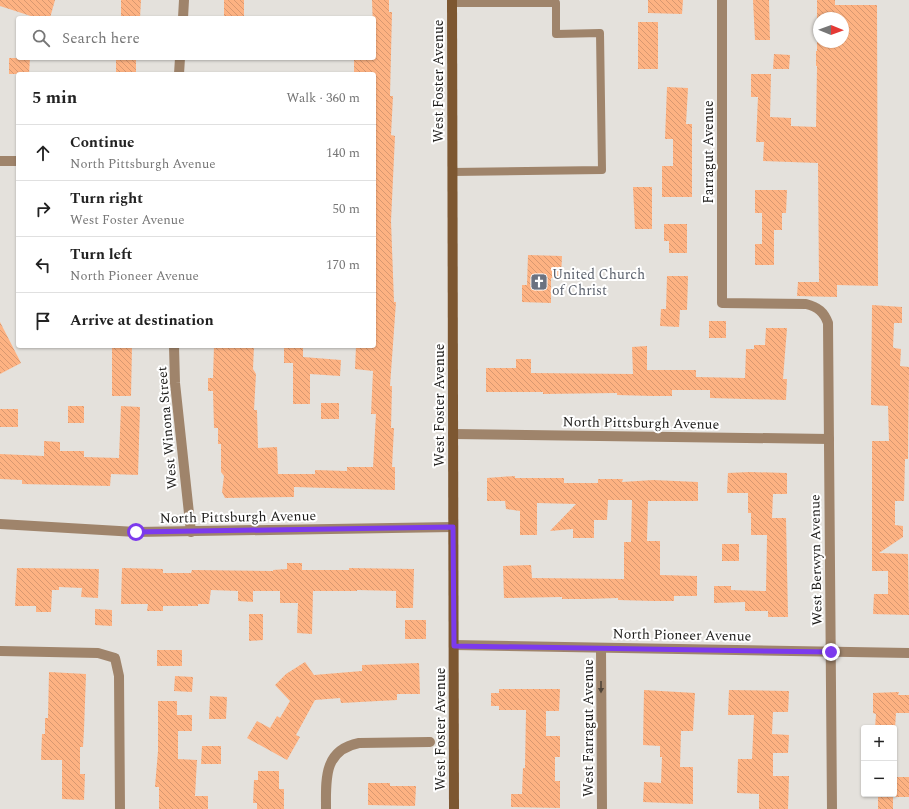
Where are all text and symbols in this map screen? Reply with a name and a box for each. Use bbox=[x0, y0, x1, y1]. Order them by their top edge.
north arrow bbox=[813, 12, 849, 48]
search box bbox=[16, 16, 376, 60]
street label: West Foster Avenue bbox=[428, 19, 449, 143]
icon: search bbox=[30, 27, 52, 49]
text: Search here bbox=[62, 27, 140, 50]
text: 5 min bbox=[32, 85, 77, 111]
text: Walk · 360 m bbox=[286, 88, 360, 108]
street label: Farragut Avenue bbox=[698, 100, 719, 204]
text: Continue bbox=[70, 131, 135, 154]
icon: ahead bbox=[32, 142, 54, 164]
text: 140 m bbox=[326, 143, 360, 163]
text: North Pittsburgh Avenue bbox=[70, 154, 215, 174]
text: Turn right bbox=[70, 187, 143, 210]
icon: right bbox=[32, 198, 54, 220]
text: 50 m bbox=[333, 199, 360, 219]
text: West Foster Avenue bbox=[70, 210, 184, 230]
text: Turn left bbox=[70, 243, 132, 266]
icon: left bbox=[32, 254, 54, 276]
text: 170 m bbox=[326, 255, 360, 275]
place label: United Church of Christ bbox=[552, 264, 645, 301]
text: North Pioneer Avenue bbox=[70, 266, 199, 286]
church icon: United Church of Christ bbox=[529, 272, 549, 292]
text: Arrive at destination bbox=[70, 309, 214, 332]
icon: arrive bbox=[32, 310, 54, 332]
street label: West Foster Avenue bbox=[429, 343, 450, 467]
street label: West Winona Street bbox=[151, 366, 183, 490]
street label: North Pittsburgh Avenue bbox=[562, 411, 720, 435]
street label: West Berwyn Avenue bbox=[804, 494, 828, 626]
street label: North Pittsburgh Avenue bbox=[159, 505, 317, 529]
route start bbox=[127, 523, 145, 541]
street label: North Pioneer Avenue bbox=[612, 623, 752, 647]
route end bbox=[822, 643, 840, 661]
street label: West Farragut Avenue bbox=[578, 659, 599, 797]
street label: West Foster Avenue bbox=[430, 667, 451, 791]
one-way arrow bbox=[598, 681, 605, 693]
map controls bbox=[861, 725, 897, 797]
button: + bbox=[861, 725, 897, 761]
button: − bbox=[861, 761, 897, 797]

